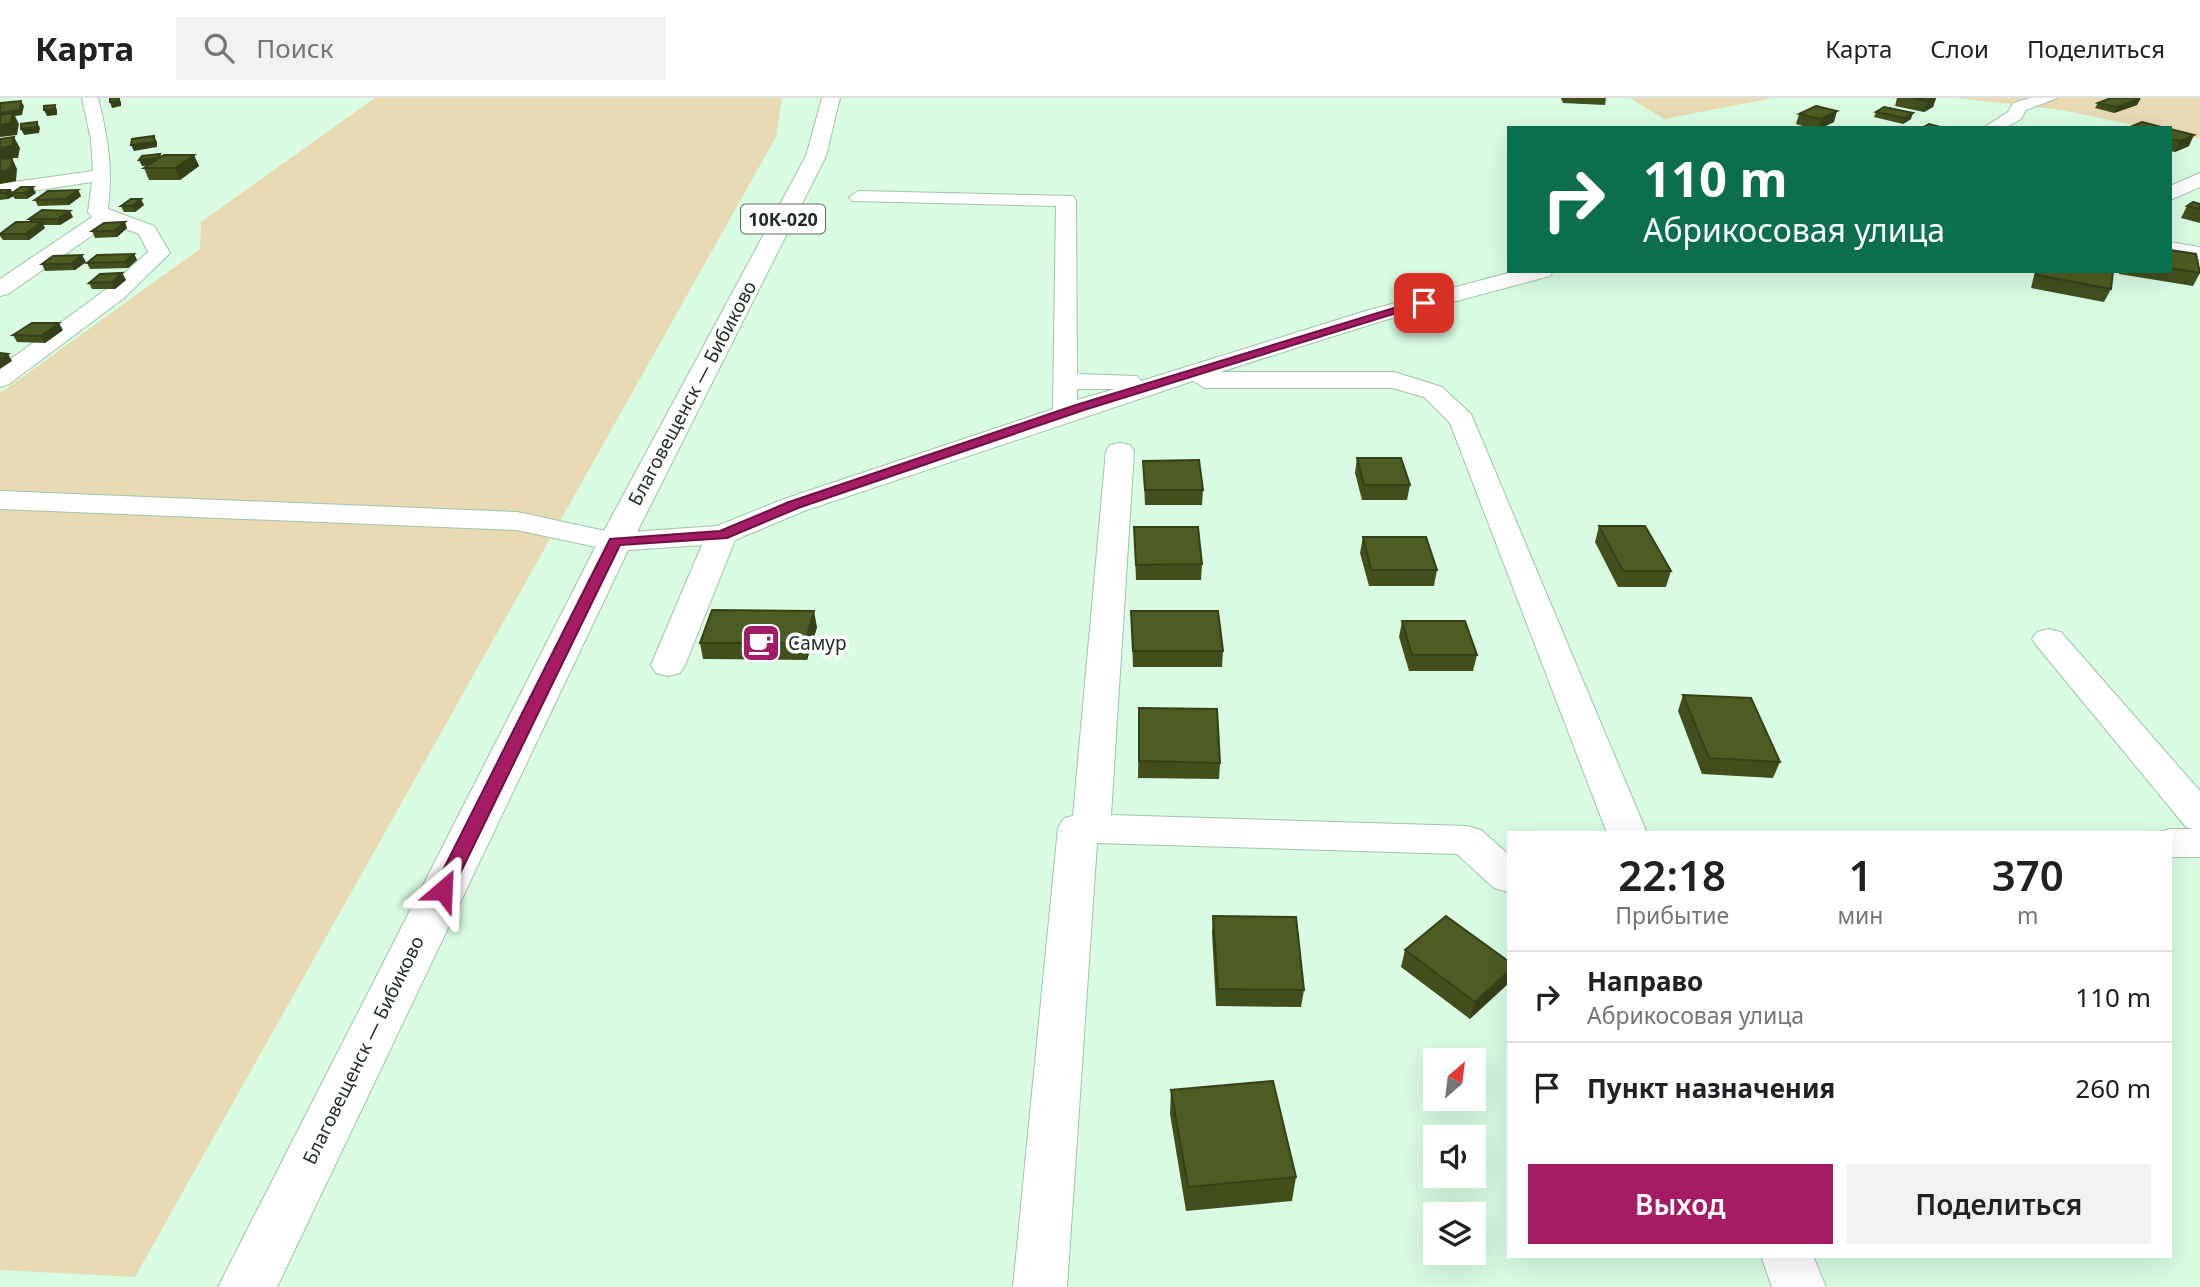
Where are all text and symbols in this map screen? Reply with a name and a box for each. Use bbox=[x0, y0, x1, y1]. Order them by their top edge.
search box bbox=[176, 17, 666, 80]
text: Карта bbox=[35, 26, 134, 71]
icon: search bbox=[200, 29, 238, 67]
text: Поиск bbox=[256, 30, 333, 66]
text: Карта bbox=[1825, 32, 1892, 65]
text: Слои bbox=[1930, 32, 1989, 65]
text: Поделиться bbox=[2027, 32, 2165, 65]
text: 110 m bbox=[1643, 145, 1788, 211]
icon: right bbox=[1528, 154, 1619, 245]
road number: 10К-020 bbox=[741, 204, 825, 234]
text: Абрикосовая улица bbox=[1643, 208, 1945, 251]
pin bbox=[1394, 273, 1454, 333]
street label: Благовещенск — Бибиково bbox=[622, 276, 762, 510]
icon: arrive bbox=[1405, 284, 1443, 322]
cafe icon: Самур bbox=[740, 622, 782, 664]
place label: Самур bbox=[788, 630, 847, 656]
text: 22:18 bbox=[1618, 846, 1726, 903]
text: 1 bbox=[1848, 846, 1872, 903]
text: 370 bbox=[1992, 846, 2064, 903]
position arrow bbox=[406, 853, 480, 927]
text: Прибытие bbox=[1615, 899, 1729, 931]
text: мин bbox=[1837, 899, 1883, 931]
text: m bbox=[2017, 899, 2039, 931]
street label: Благовещенск — Бибиково bbox=[296, 931, 430, 1169]
text: Направо bbox=[1587, 963, 1703, 999]
icon: right bbox=[1528, 978, 1566, 1016]
text: 110 m bbox=[2075, 979, 2151, 1015]
text: Абрикосовая улица bbox=[1587, 999, 1804, 1031]
north arrow bbox=[1423, 1048, 1486, 1111]
map controls bbox=[1423, 1048, 1486, 1265]
icon: arrive bbox=[1528, 1069, 1566, 1107]
text: Пункт назначения bbox=[1587, 1070, 1835, 1106]
text: 260 m bbox=[2075, 1070, 2151, 1106]
button: sound bbox=[1423, 1125, 1486, 1188]
button: Выход bbox=[1528, 1164, 1833, 1244]
button: Поделиться bbox=[1847, 1164, 2151, 1244]
button: layers bbox=[1423, 1202, 1486, 1265]

